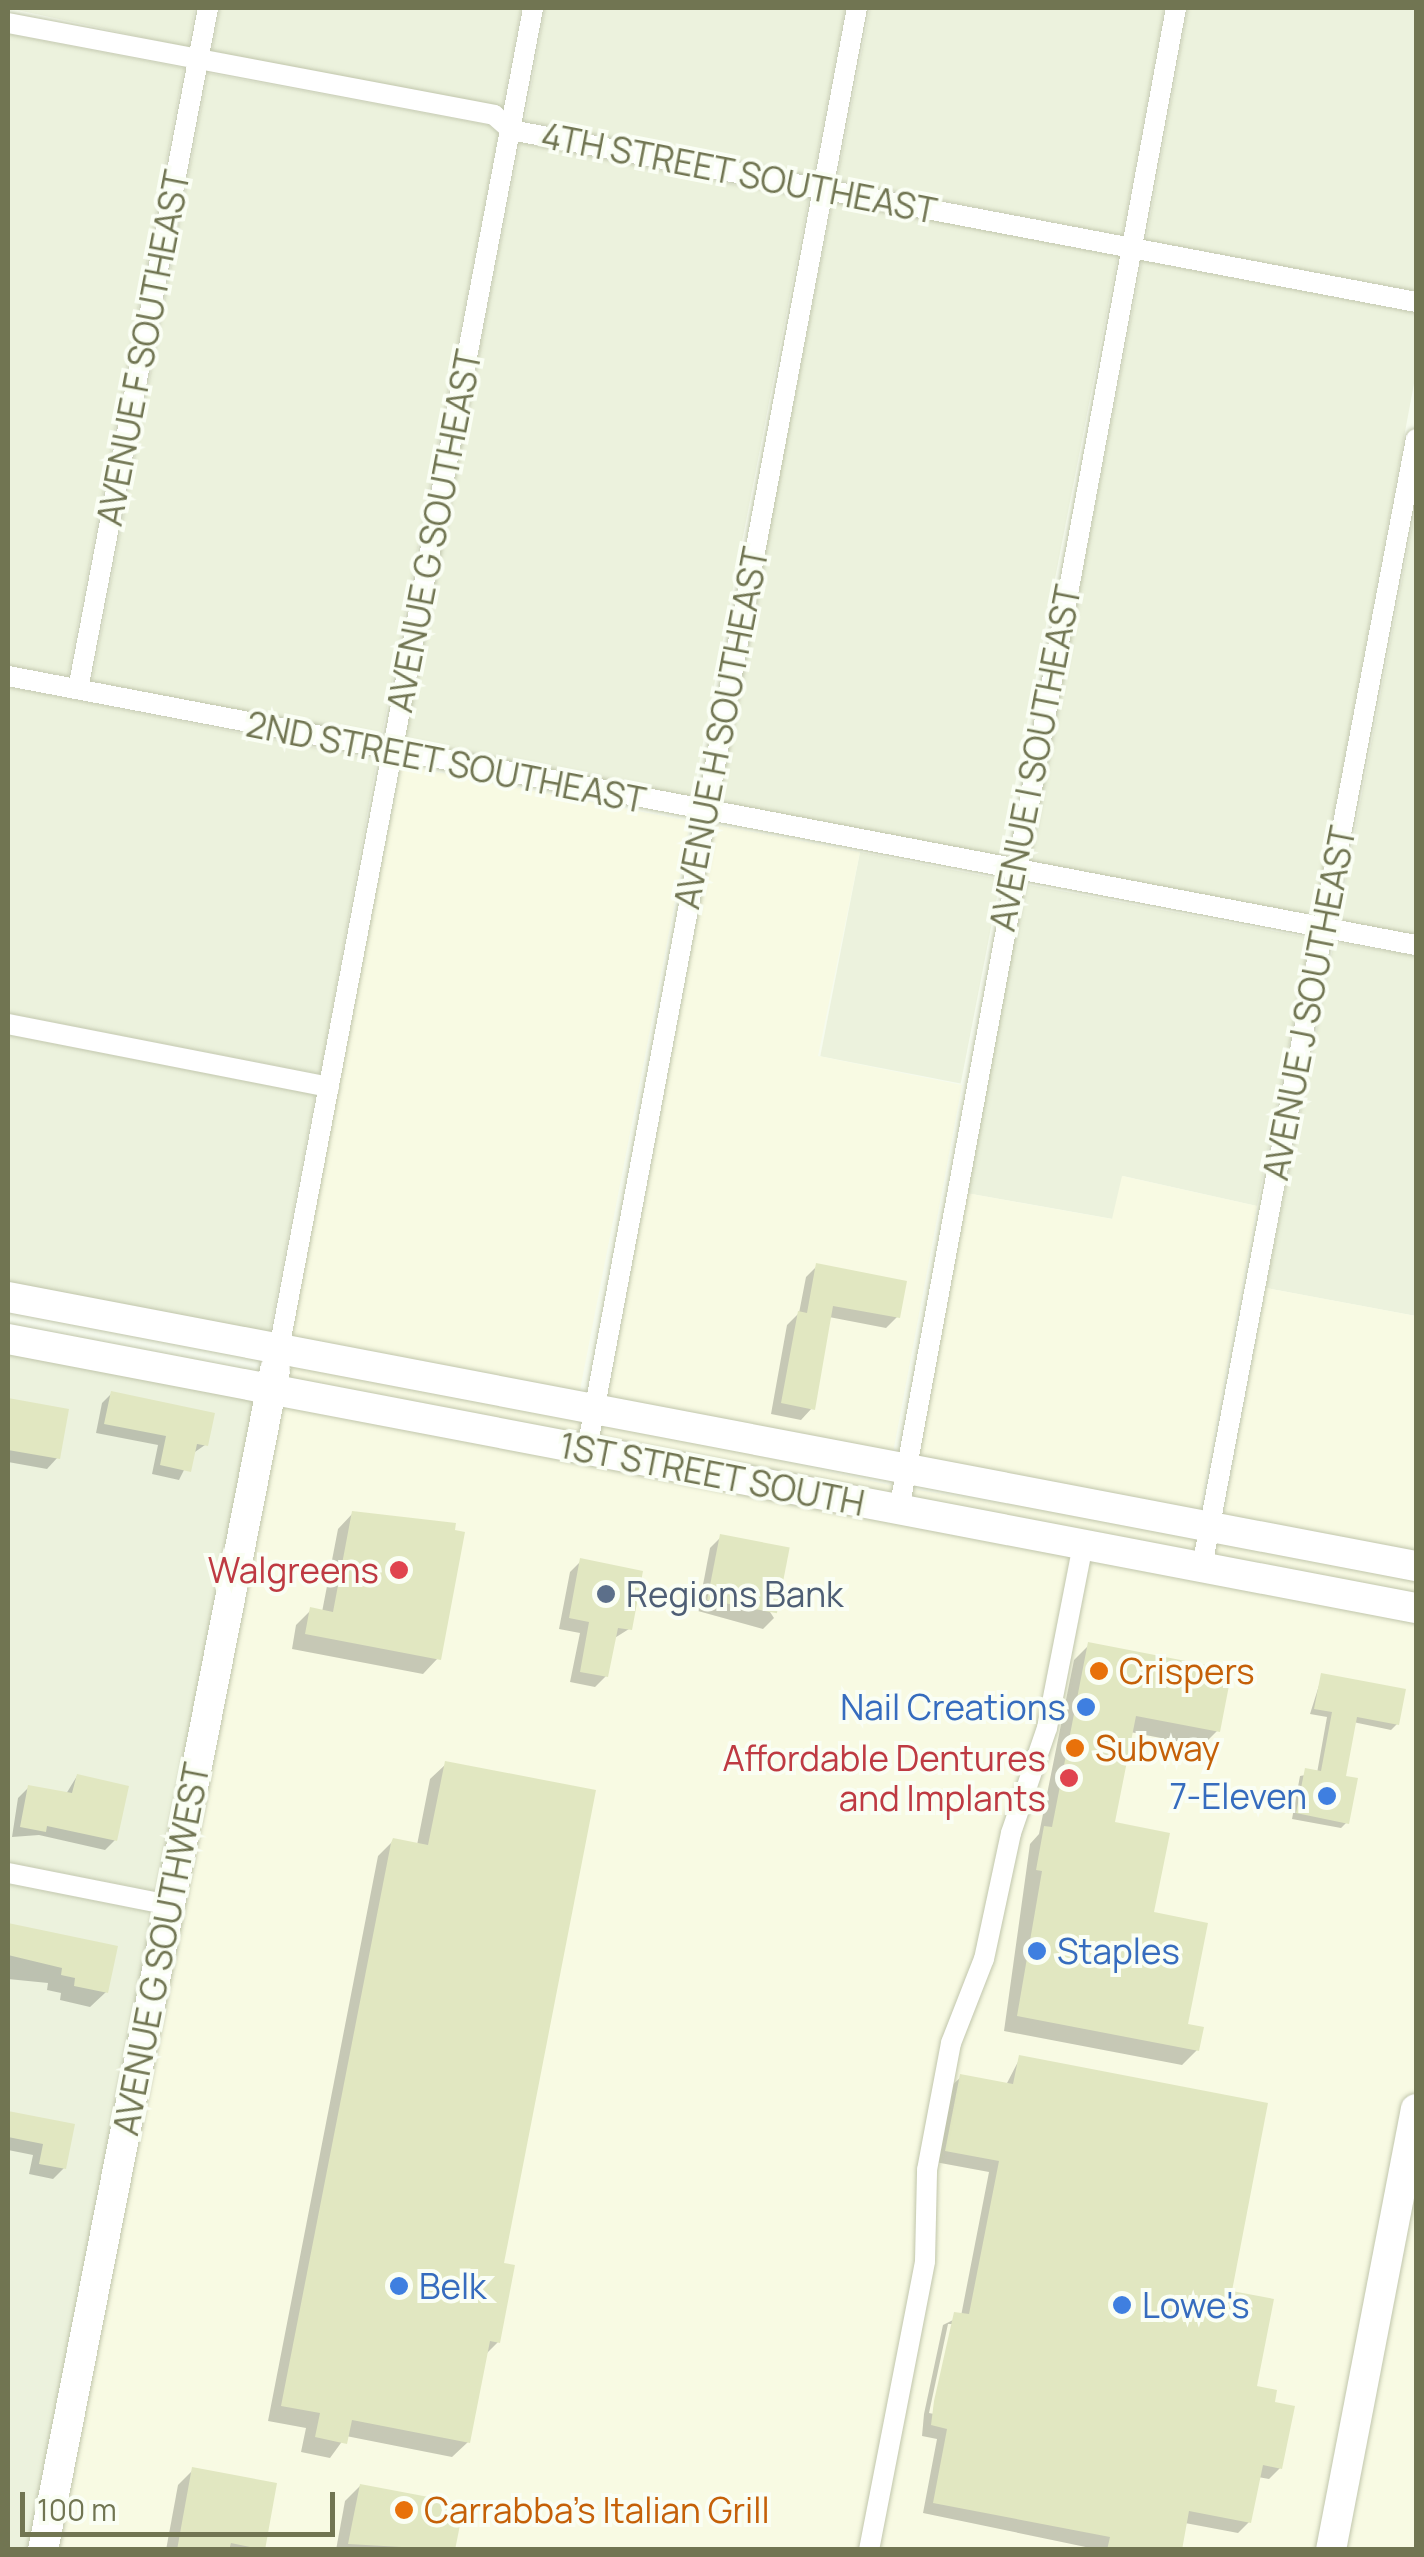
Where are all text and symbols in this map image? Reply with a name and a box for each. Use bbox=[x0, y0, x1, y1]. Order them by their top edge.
street label: 4TH STREET SOUTHEAST bbox=[537, 114, 941, 232]
street label: AVENUE F SOUTHEAST bbox=[88, 167, 198, 529]
street label: AVENUE G SOUTHEAST bbox=[378, 346, 490, 716]
street label: AVENUE H SOUTHEAST bbox=[665, 544, 777, 912]
street label: AVENUE I SOUTHEAST bbox=[981, 581, 1089, 935]
street label: 2ND STREET SOUTHEAST bbox=[242, 703, 650, 821]
street label: AVENUE J SOUTHEAST bbox=[1254, 822, 1364, 1184]
street label: 1ST STREET SOUTH bbox=[555, 1424, 869, 1524]
place label: Walgreens bbox=[208, 1549, 379, 1591]
marker: Walgreens bbox=[388, 1559, 410, 1581]
place label: Regions Bank bbox=[626, 1573, 843, 1615]
marker: Regions Bank bbox=[595, 1583, 617, 1605]
place label: Crispers bbox=[1119, 1650, 1255, 1692]
marker: Crispers bbox=[1088, 1660, 1110, 1682]
place label: Nail Creations bbox=[840, 1686, 1066, 1728]
marker: Nail Creations bbox=[1075, 1696, 1097, 1718]
place label: Subway bbox=[1095, 1727, 1220, 1769]
place label: Affordable Dentures and Implants bbox=[723, 1737, 1046, 1819]
marker: Subway bbox=[1064, 1737, 1086, 1759]
street label: AVENUE G SOUTHWEST bbox=[104, 1759, 218, 2139]
marker: Affordable Dentures and Implants bbox=[1056, 1765, 1082, 1791]
place label: 7-Eleven bbox=[1170, 1775, 1307, 1817]
marker: 7-Eleven bbox=[1316, 1785, 1338, 1807]
place label: Staples bbox=[1057, 1930, 1180, 1972]
marker: Staples bbox=[1026, 1940, 1048, 1962]
place label: Belk bbox=[419, 2265, 486, 2307]
marker: Belk bbox=[388, 2275, 410, 2297]
place label: Lowe's bbox=[1142, 2284, 1250, 2326]
marker: Lowe's bbox=[1111, 2294, 1133, 2316]
scale bar bbox=[25, 2472, 340, 2534]
text: 100 m bbox=[37, 2489, 117, 2530]
place label: Carrabba's Italian Grill bbox=[424, 2489, 770, 2531]
marker: Carrabba's Italian Grill bbox=[393, 2499, 415, 2521]

